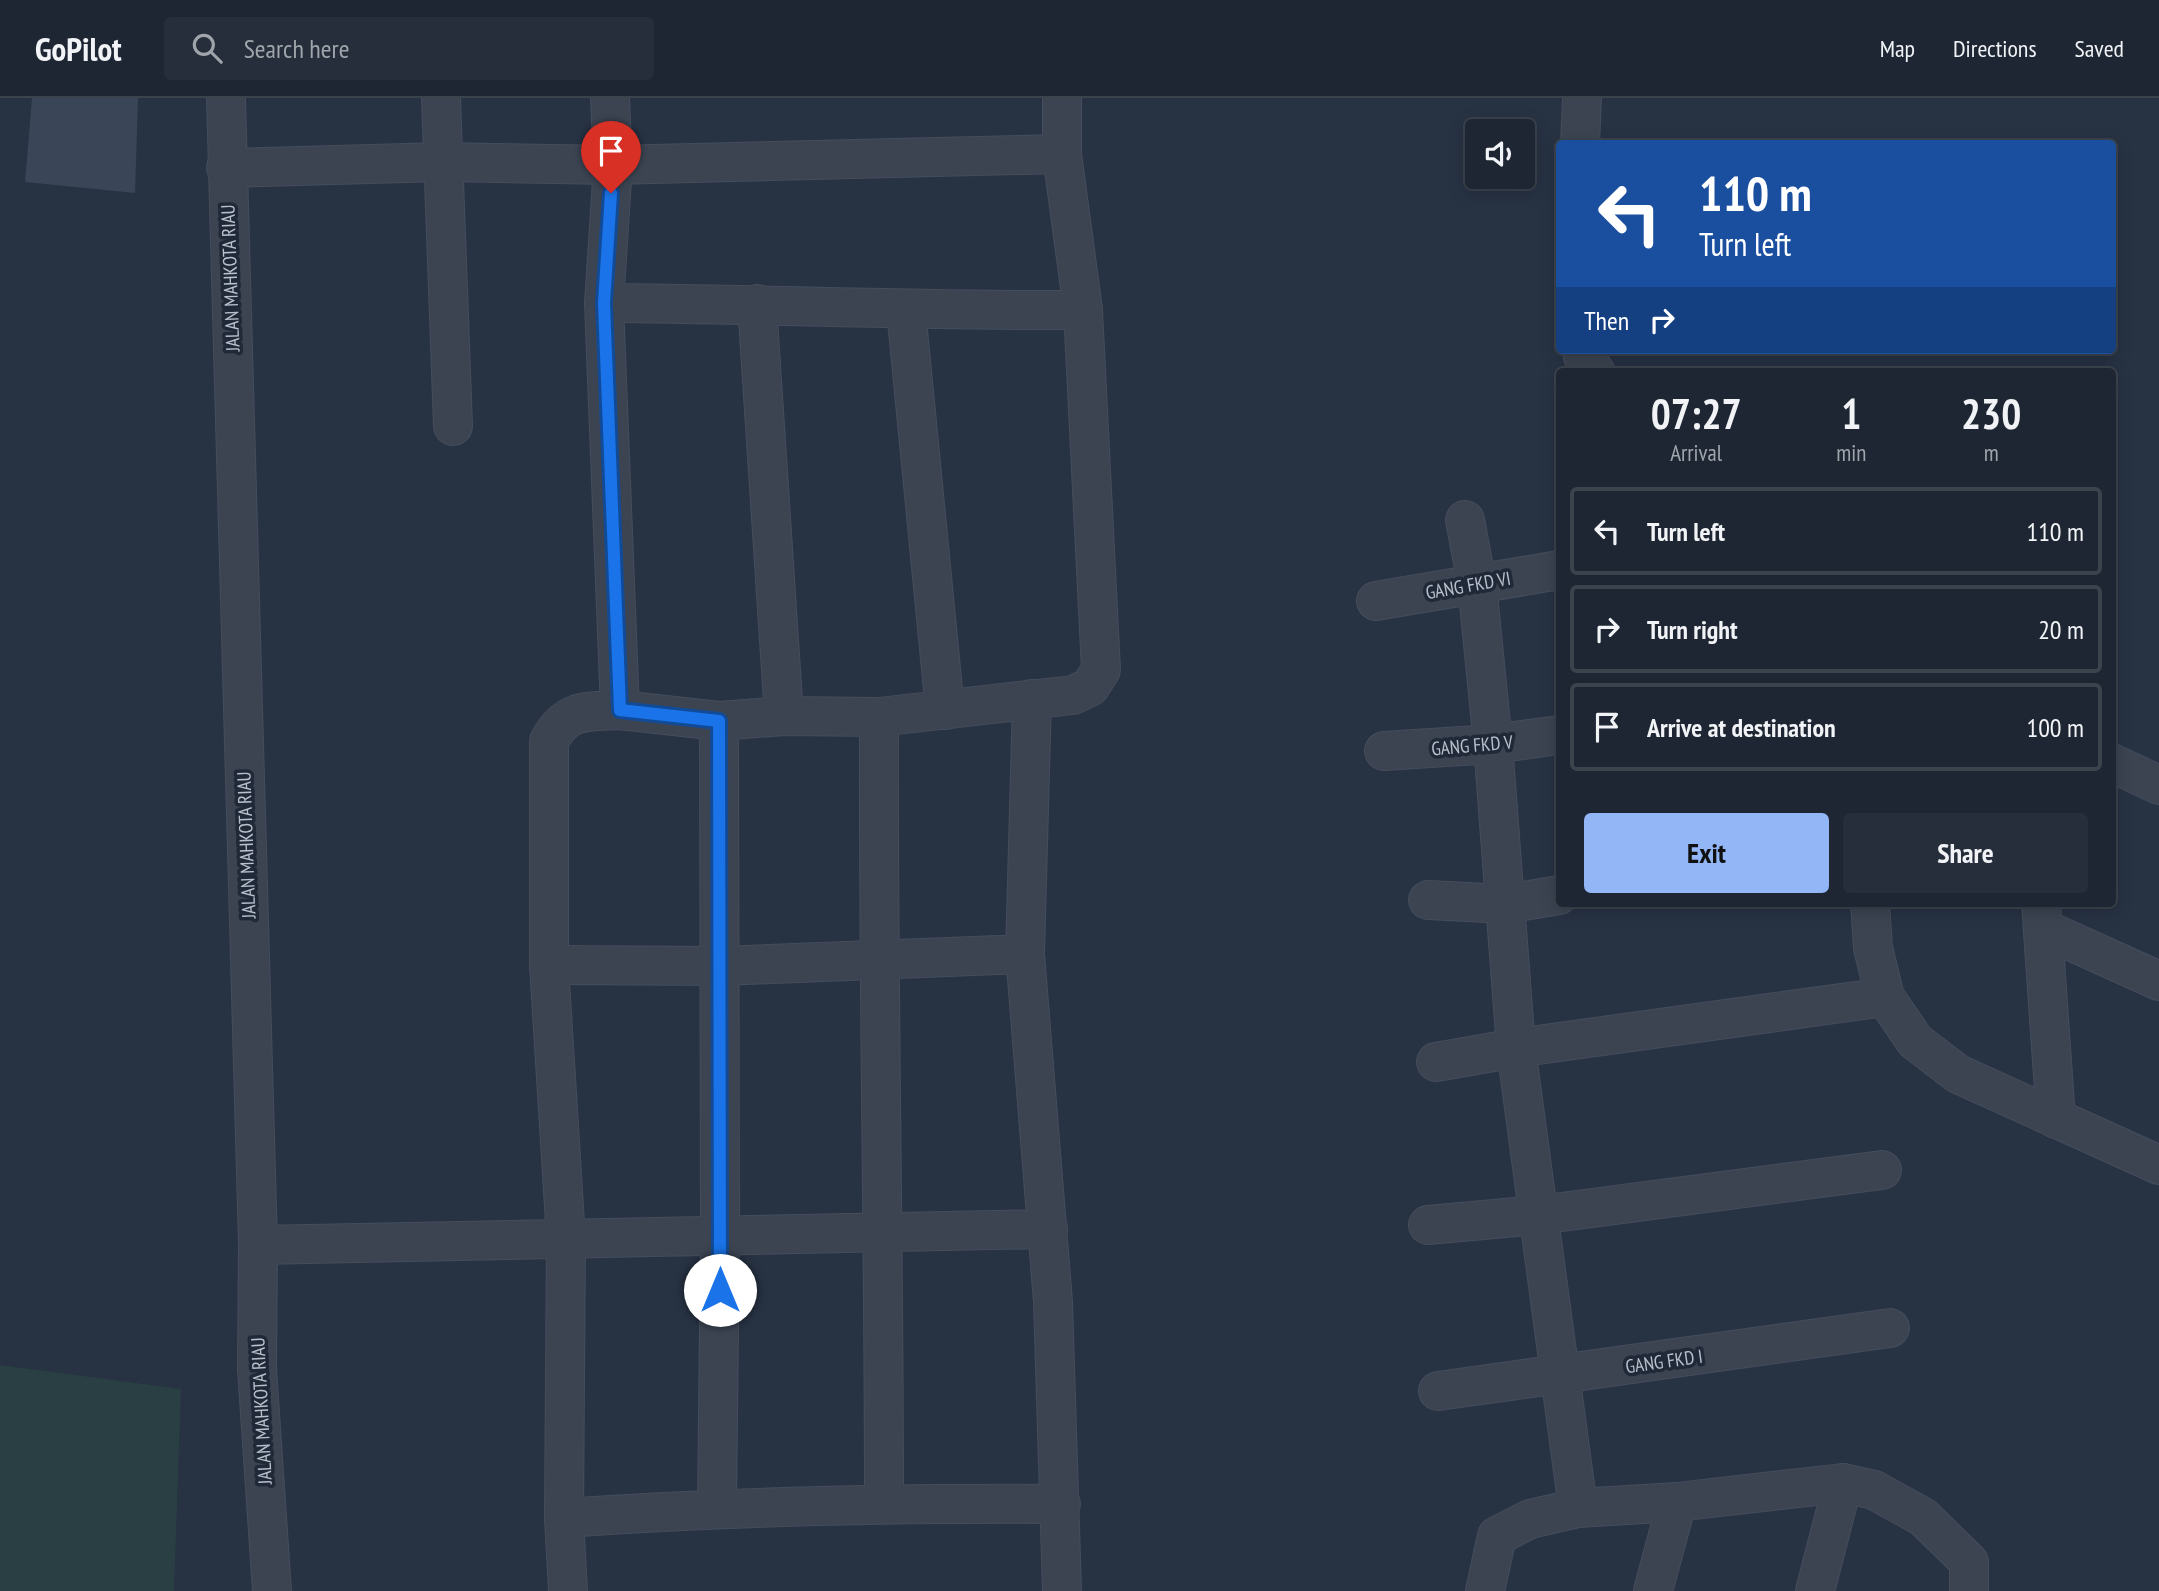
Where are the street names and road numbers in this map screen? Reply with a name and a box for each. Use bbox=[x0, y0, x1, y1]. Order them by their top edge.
street label: JALAN MAHKOTA RIAU bbox=[215, 204, 245, 353]
street label: GANG FKD VI bbox=[1424, 566, 1512, 604]
street label: GANG FKD V bbox=[1430, 729, 1514, 761]
street label: JALAN MAHKOTA RIAU bbox=[231, 771, 261, 920]
street label: JALAN MAHKOTA RIAU bbox=[245, 1337, 277, 1486]
street label: GANG FKD I bbox=[1624, 1344, 1704, 1378]

